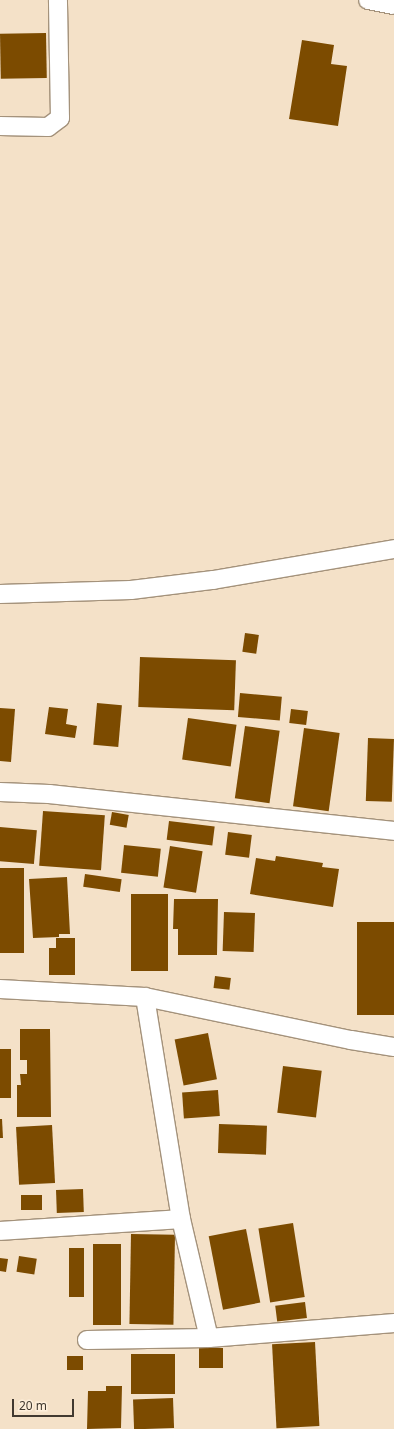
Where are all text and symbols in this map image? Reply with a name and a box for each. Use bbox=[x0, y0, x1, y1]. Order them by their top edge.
scale bar bbox=[14, 1391, 76, 1417]
text: 20 m bbox=[19, 1397, 47, 1414]

